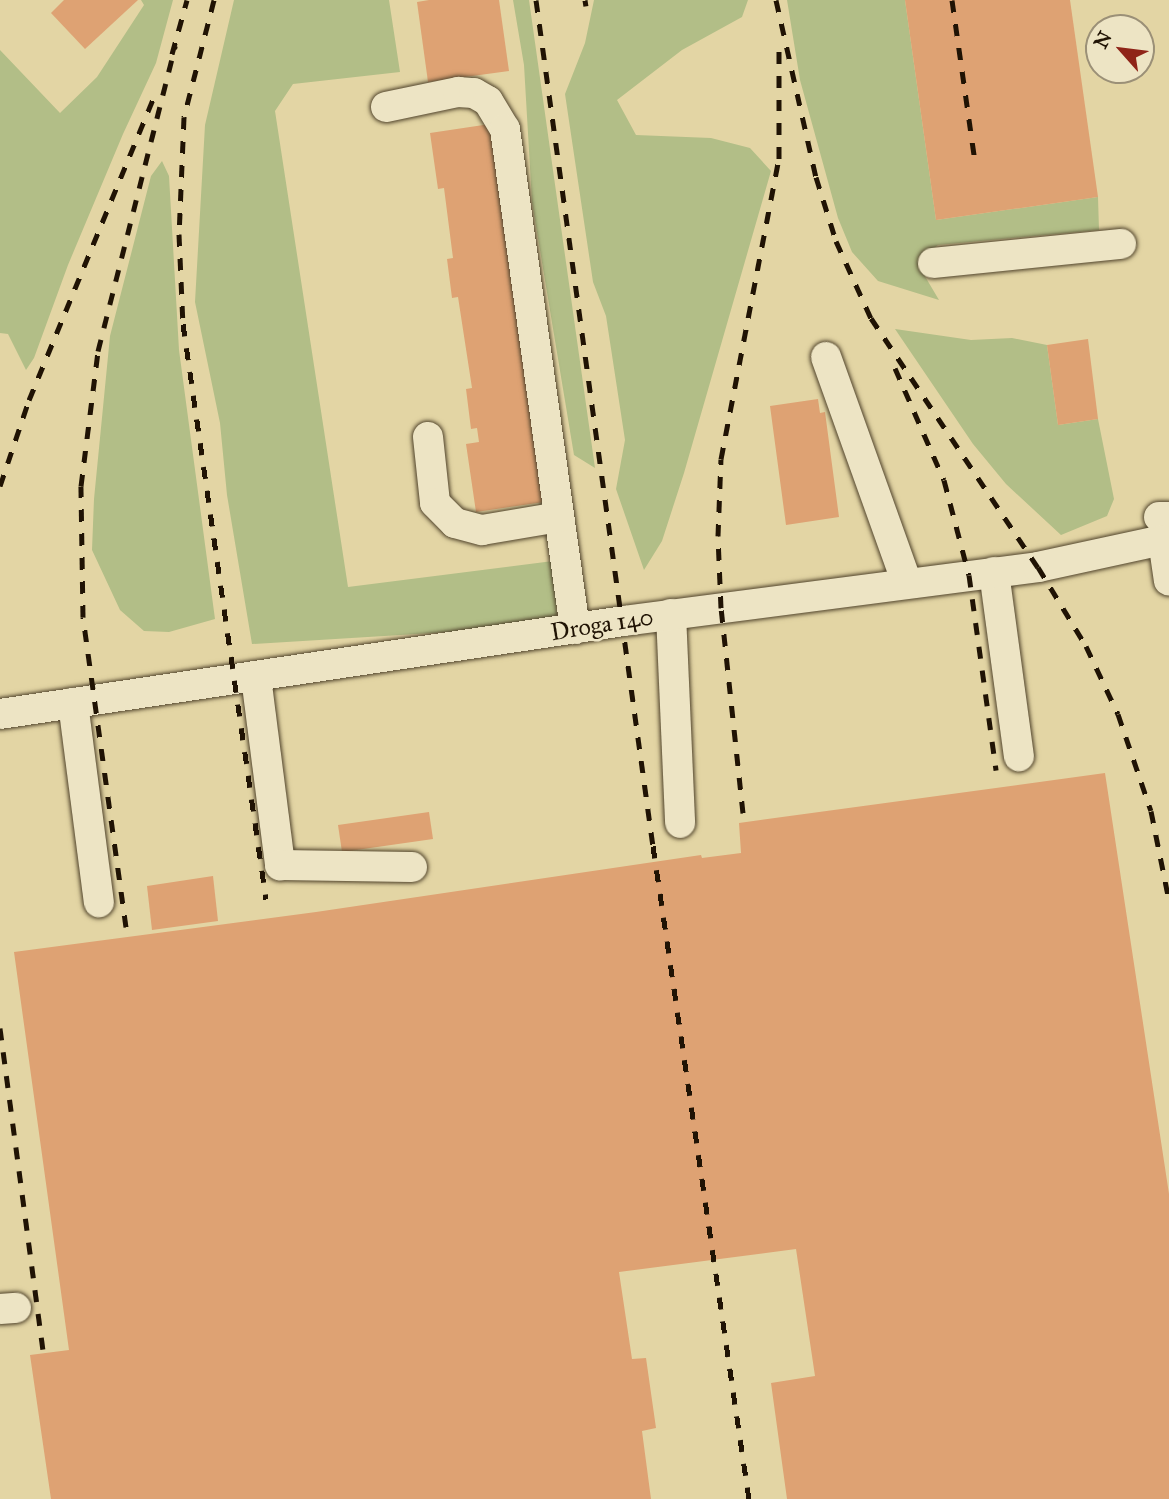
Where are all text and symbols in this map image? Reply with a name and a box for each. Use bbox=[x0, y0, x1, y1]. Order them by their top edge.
north arrow bbox=[1085, 14, 1155, 84]
text: N bbox=[1089, 27, 1117, 52]
street label: Droga 140 bbox=[549, 603, 655, 647]

